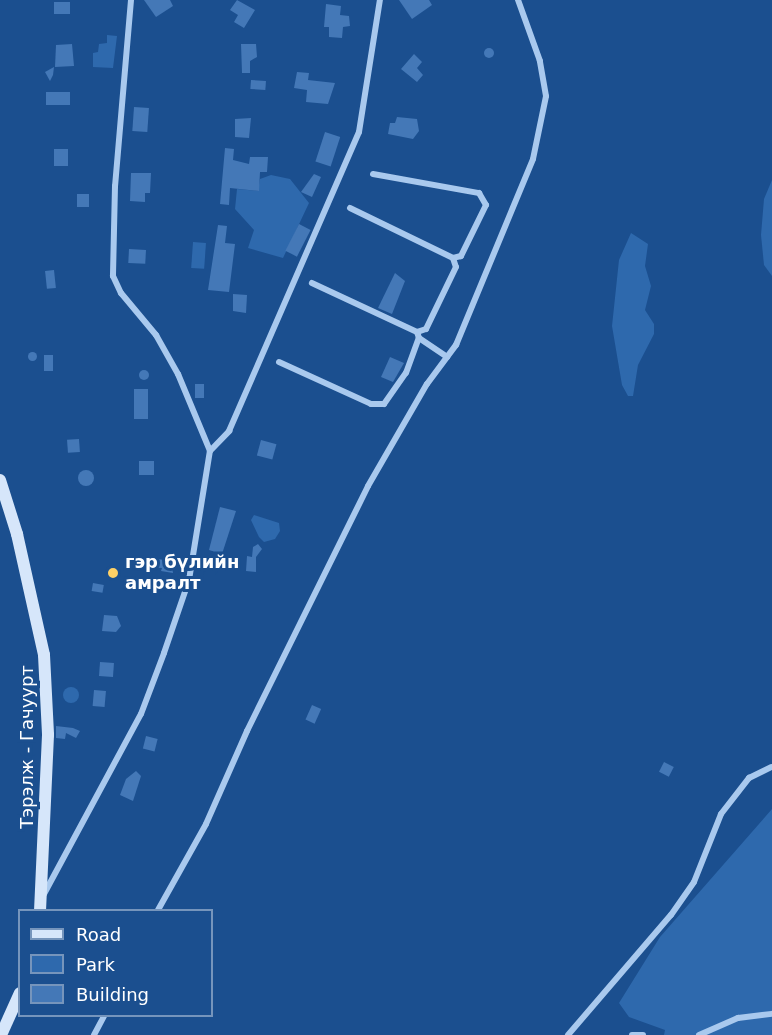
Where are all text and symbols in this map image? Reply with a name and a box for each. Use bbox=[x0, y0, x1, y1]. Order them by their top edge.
place label: гэр бүлийн амралт bbox=[125, 552, 239, 594]
marker: гэр бүлийн амралт bbox=[106, 566, 120, 580]
street label: Тэрэлж - Гачуурт bbox=[16, 665, 38, 829]
legend bbox=[18, 909, 213, 1017]
text: Road bbox=[76, 924, 121, 945]
text: Park bbox=[76, 954, 115, 975]
text: Building bbox=[76, 984, 149, 1005]

